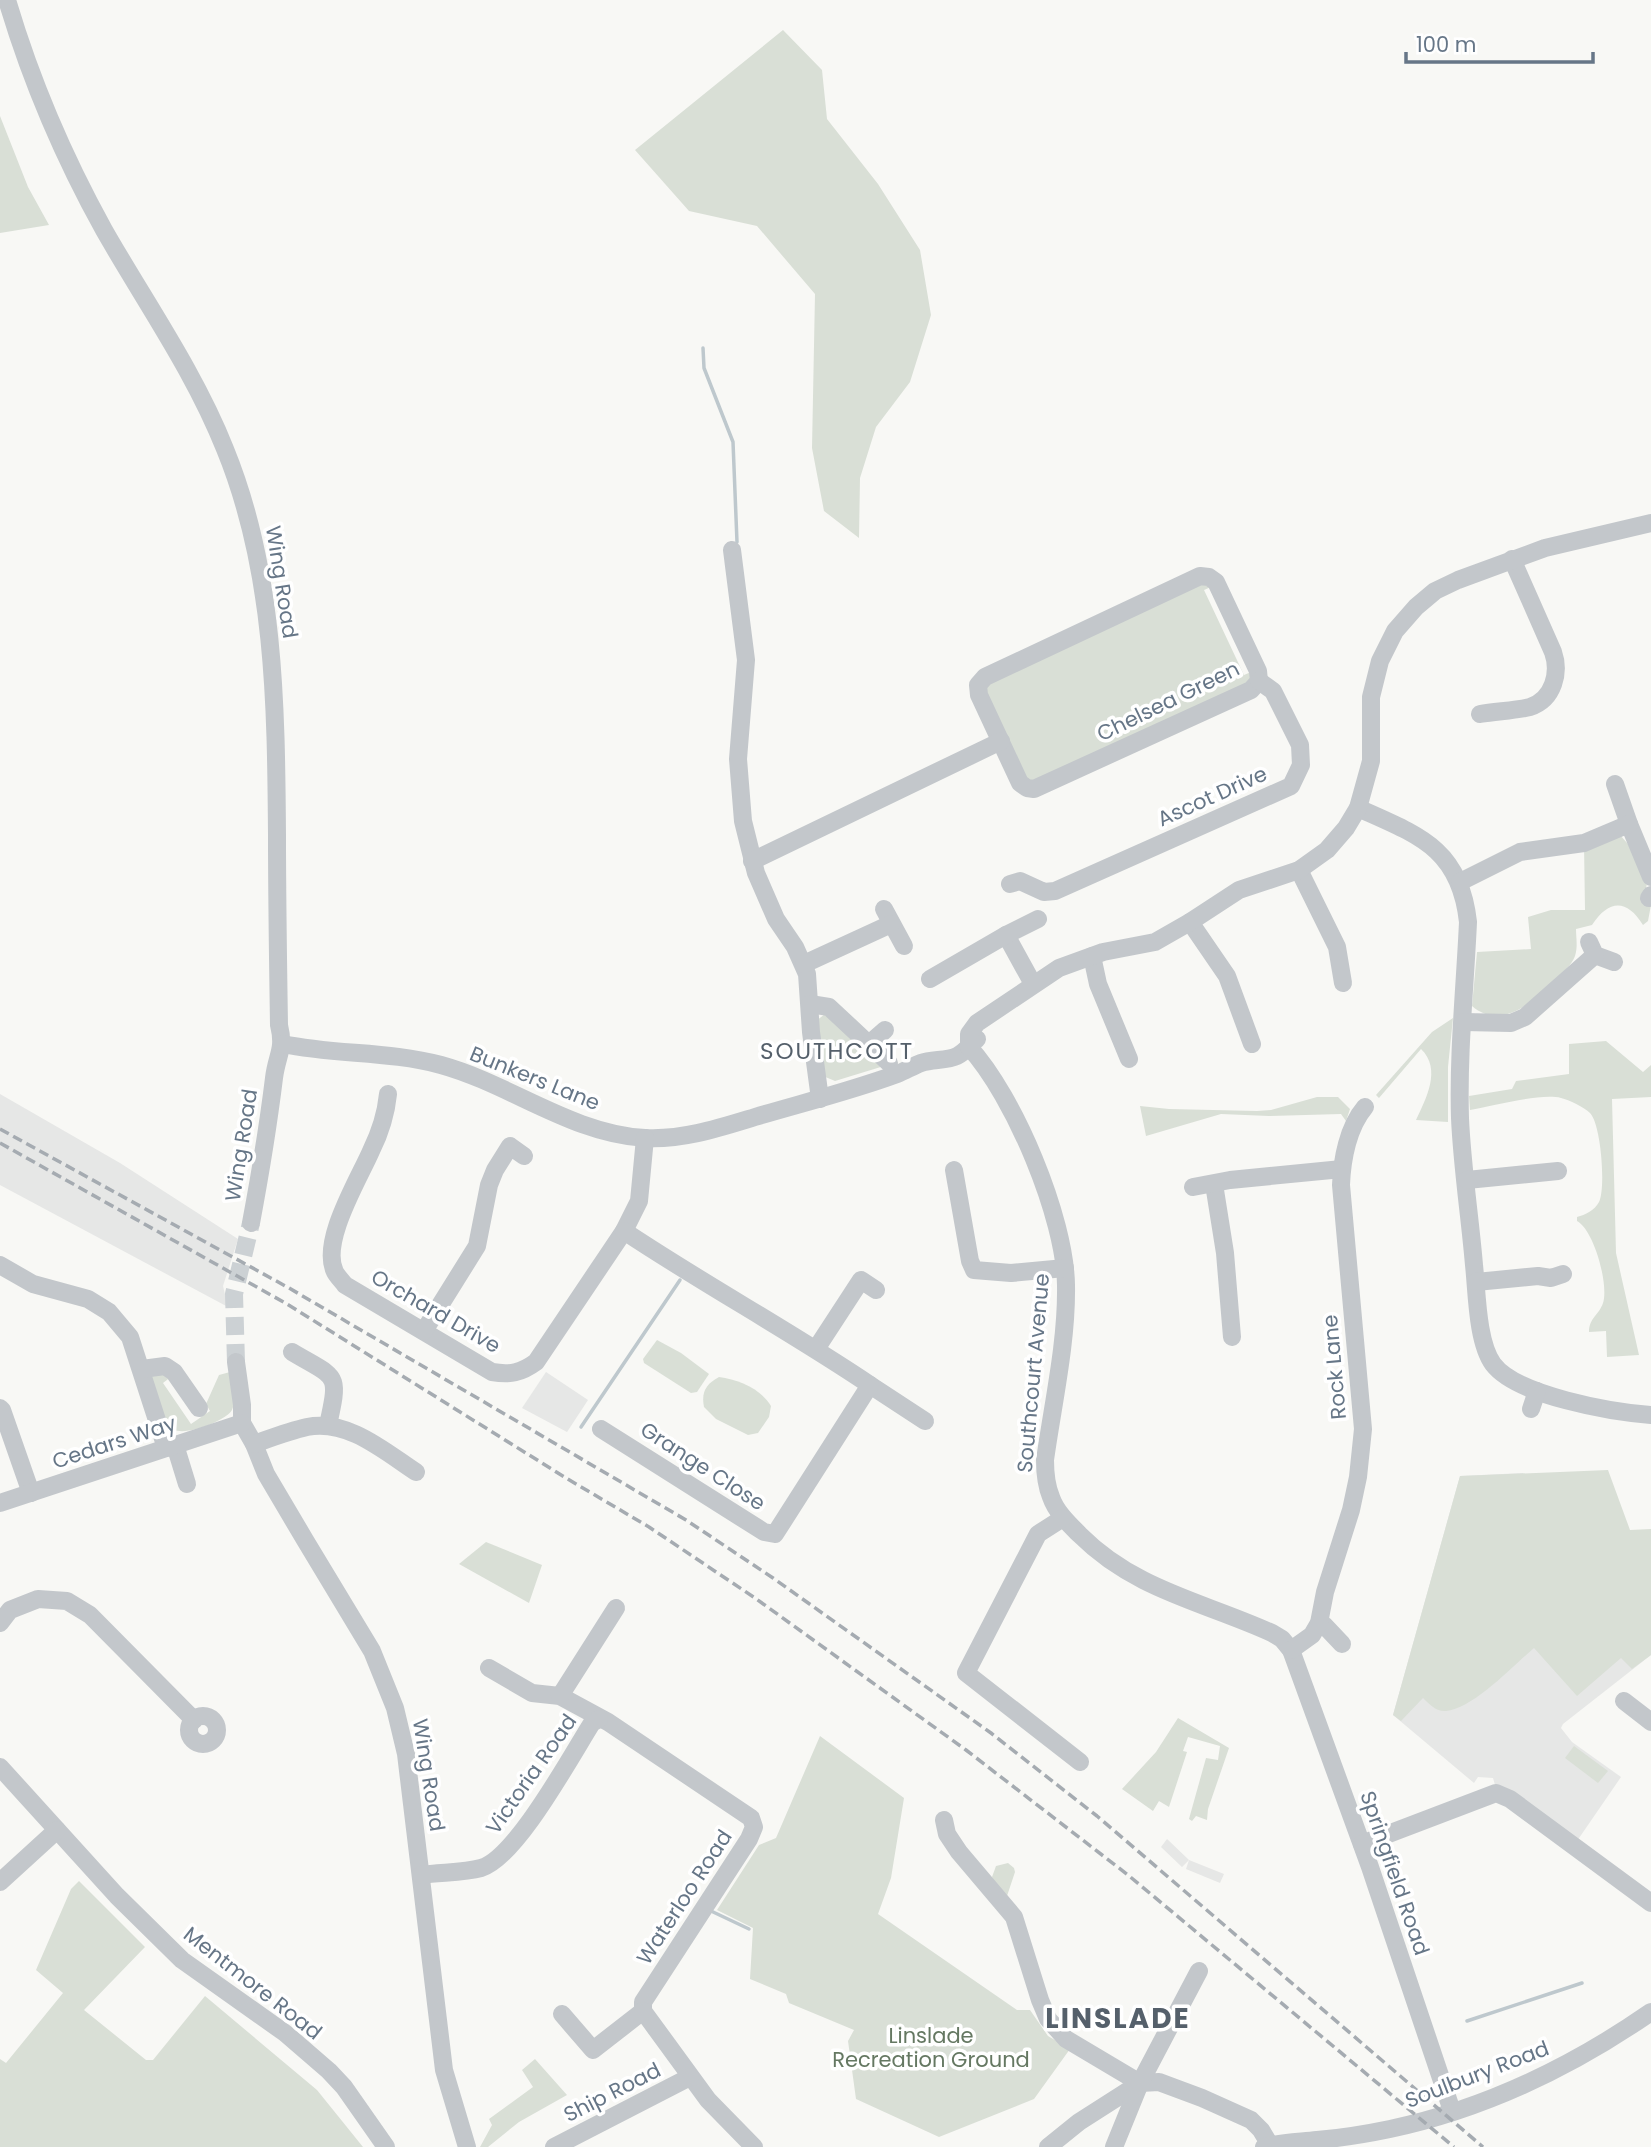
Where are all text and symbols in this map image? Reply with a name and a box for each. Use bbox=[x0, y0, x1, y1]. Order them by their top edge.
scale bar bbox=[1406, 21, 1593, 65]
text: 100 m bbox=[1416, 30, 1476, 59]
street label: Wing Road bbox=[259, 524, 305, 640]
street label: Chelsea Green bbox=[1092, 654, 1244, 748]
street label: Ascot Drive bbox=[1153, 759, 1271, 833]
district label: SOUTHCOTT bbox=[760, 1035, 914, 1067]
street label: Bunkers Lane bbox=[466, 1039, 604, 1117]
street label: Wing Road bbox=[218, 1087, 264, 1203]
street label: Orchard Drive bbox=[366, 1262, 506, 1360]
street label: Southcourt Avenue bbox=[1010, 1272, 1056, 1474]
street label: Rock Lane bbox=[1315, 1313, 1353, 1421]
street label: Cedars Way bbox=[48, 1408, 180, 1476]
street label: Grange Close bbox=[635, 1415, 771, 1517]
street label: Victoria Road bbox=[479, 1708, 583, 1840]
street label: Wing Road bbox=[406, 1717, 452, 1833]
street label: Springfield Road bbox=[1353, 1787, 1437, 1959]
street label: Waterloo Road bbox=[630, 1824, 738, 1970]
street label: Mentmore Road bbox=[178, 1920, 328, 2046]
district label: LINSLADE bbox=[1045, 1999, 1191, 2038]
park label: Linslade Recreation Ground bbox=[832, 2021, 1030, 2074]
street label: Soulbury Road bbox=[1401, 2033, 1553, 2115]
street label: Ship Road bbox=[558, 2055, 666, 2129]

